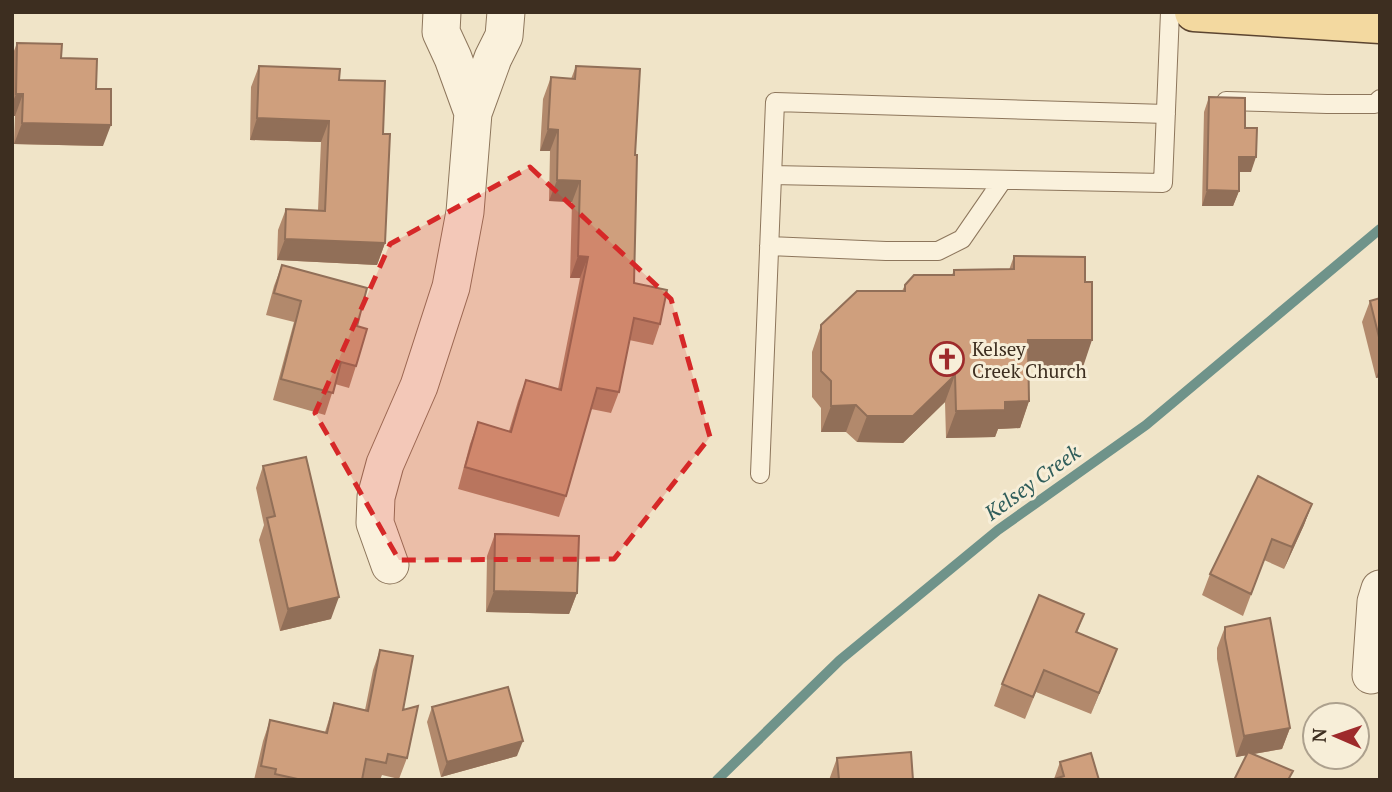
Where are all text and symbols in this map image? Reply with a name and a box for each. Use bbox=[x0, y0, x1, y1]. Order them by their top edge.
place label: Kelsey Creek Church bbox=[972, 336, 1087, 383]
church icon: Kelsey Creek Church bbox=[928, 340, 966, 378]
water label: Kelsey Creek bbox=[978, 437, 1086, 527]
north arrow bbox=[1301, 701, 1371, 771]
text: N bbox=[1306, 727, 1331, 743]

